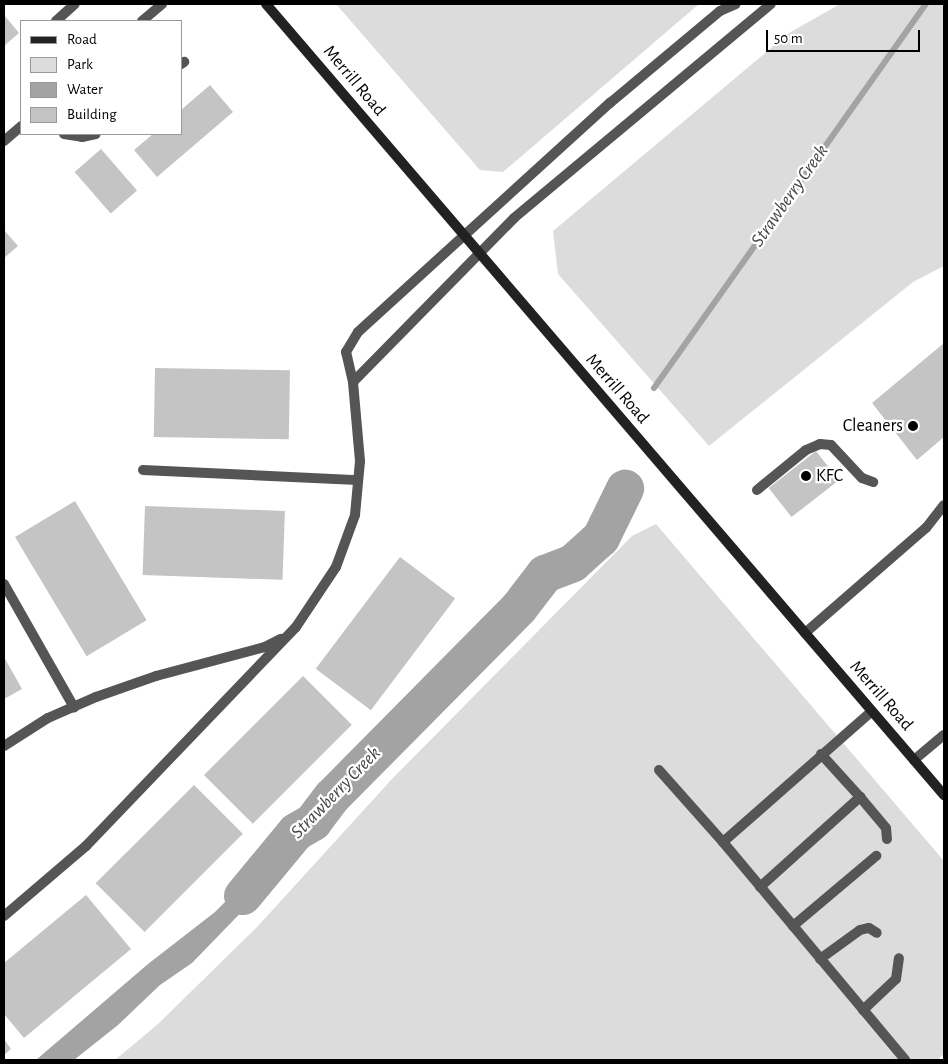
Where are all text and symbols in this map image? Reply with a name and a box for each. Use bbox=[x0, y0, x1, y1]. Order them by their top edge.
legend bbox=[20, 20, 182, 135]
scale bar bbox=[768, 20, 922, 52]
text: 50 m bbox=[774, 31, 803, 46]
text: Road bbox=[67, 32, 97, 47]
street label: Merrill Road bbox=[318, 41, 390, 121]
text: Park bbox=[67, 57, 93, 72]
text: Water bbox=[67, 82, 103, 97]
text: Building bbox=[67, 107, 117, 122]
water label: Strawberry Creek bbox=[747, 141, 833, 251]
street label: Merrill Road bbox=[581, 350, 653, 428]
place label: Cleaners bbox=[843, 415, 903, 437]
marker: Cleaners bbox=[907, 420, 919, 432]
place label: KFC bbox=[816, 465, 843, 487]
marker: KFC bbox=[800, 470, 812, 482]
street label: Merrill Road bbox=[845, 657, 917, 735]
water label: Strawberry Creek bbox=[286, 742, 386, 844]

